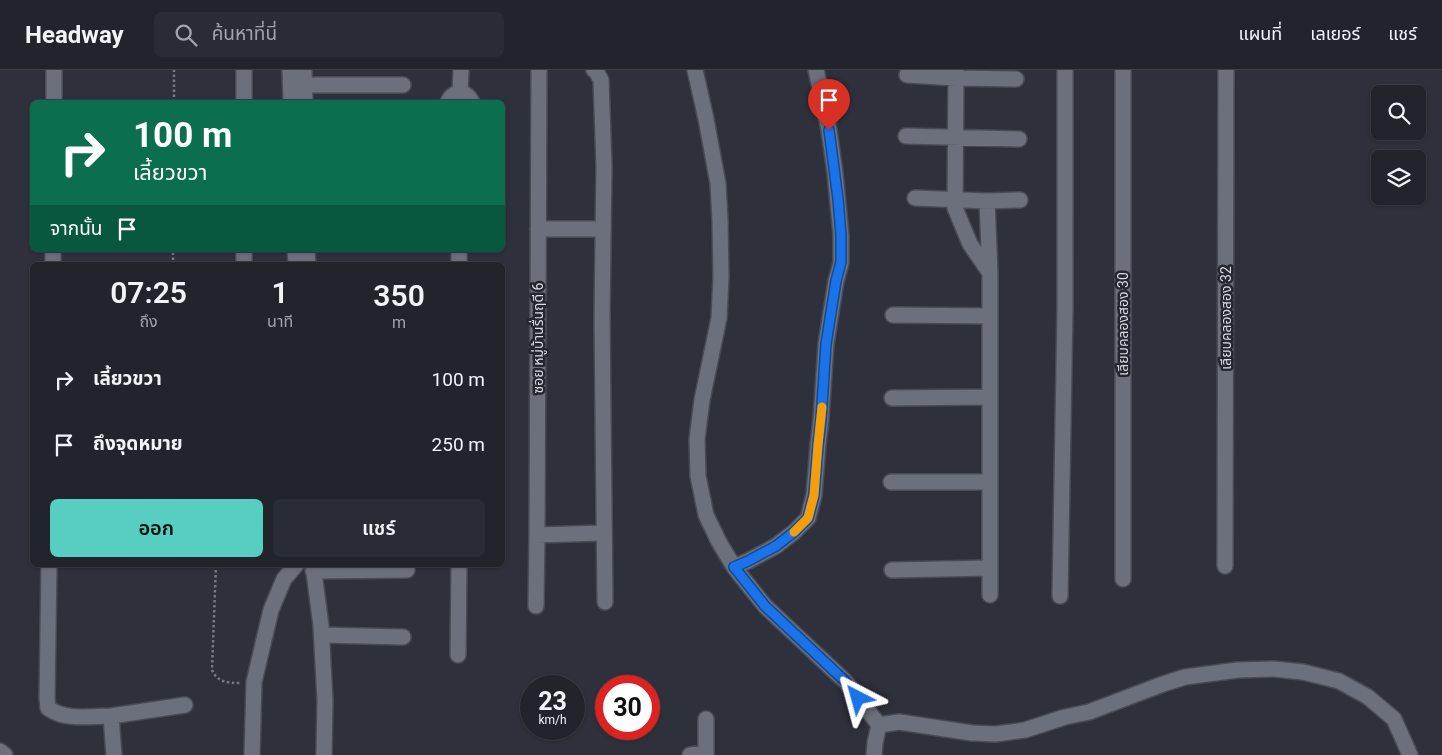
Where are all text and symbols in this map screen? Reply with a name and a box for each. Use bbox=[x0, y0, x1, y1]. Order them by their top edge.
search box bbox=[154, 12, 504, 57]
text: Headway bbox=[25, 21, 124, 49]
icon: search bbox=[172, 21, 200, 49]
text: ค้นหาที่นี่ bbox=[212, 22, 277, 45]
text: แผนที่ bbox=[1238, 23, 1282, 44]
text: เลเยอร์ bbox=[1310, 23, 1360, 44]
text: แชร์ bbox=[1388, 23, 1417, 44]
pin bbox=[808, 79, 850, 130]
map controls bbox=[1371, 85, 1426, 205]
button: search bbox=[1371, 85, 1426, 140]
icon: arrive bbox=[815, 86, 843, 114]
text: 100 m bbox=[133, 115, 232, 156]
icon: right bbox=[50, 120, 115, 185]
button: layers bbox=[1371, 150, 1426, 205]
text: เลี้ยวขวา bbox=[133, 160, 208, 185]
icon: arrive bbox=[113, 215, 141, 243]
text: จากนั้น bbox=[50, 217, 103, 240]
street label: เลียบคลองสอง 32 bbox=[1218, 266, 1234, 370]
street label: เลียบคลองสอง 30 bbox=[1115, 272, 1131, 376]
text: 07:25 bbox=[110, 275, 187, 310]
text: 1 bbox=[272, 275, 289, 310]
text: 350 bbox=[373, 278, 425, 313]
street label: ซอย หมู่บ้านรื่นฤดี 6 bbox=[528, 282, 547, 393]
text: ถึง bbox=[139, 312, 158, 331]
text: นาที bbox=[267, 312, 293, 331]
text: m bbox=[392, 313, 406, 332]
icon: right bbox=[50, 366, 78, 394]
text: เลี้ยวขวา bbox=[93, 367, 162, 390]
text: 100 m bbox=[432, 368, 485, 391]
icon: arrive bbox=[50, 431, 78, 459]
text: ถึงจุดหมาย bbox=[93, 432, 183, 455]
text: 250 m bbox=[432, 433, 485, 456]
button: ออก bbox=[50, 499, 263, 557]
button: แชร์ bbox=[273, 499, 485, 557]
position arrow bbox=[831, 671, 883, 723]
speed limit sign: 30 bbox=[595, 675, 660, 740]
text: 23 bbox=[538, 687, 567, 716]
text: km/h bbox=[538, 713, 567, 727]

